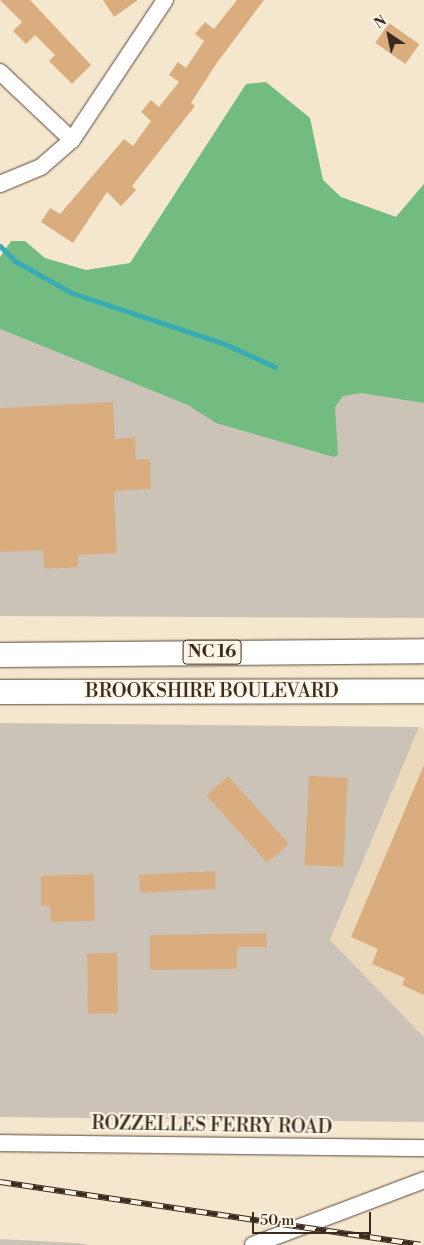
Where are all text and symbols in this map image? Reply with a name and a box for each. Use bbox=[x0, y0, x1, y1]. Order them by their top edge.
north arrow bbox=[364, 10, 414, 60]
text: N bbox=[371, 12, 390, 33]
road number: NC 16 bbox=[182, 636, 242, 668]
street label: BROOKSHIRE BOULEVARD bbox=[85, 681, 339, 703]
street label: ROZZELLES FERRY ROAD bbox=[91, 1112, 333, 1140]
scale bar bbox=[254, 1202, 373, 1234]
text: 50 m bbox=[260, 1211, 294, 1230]

